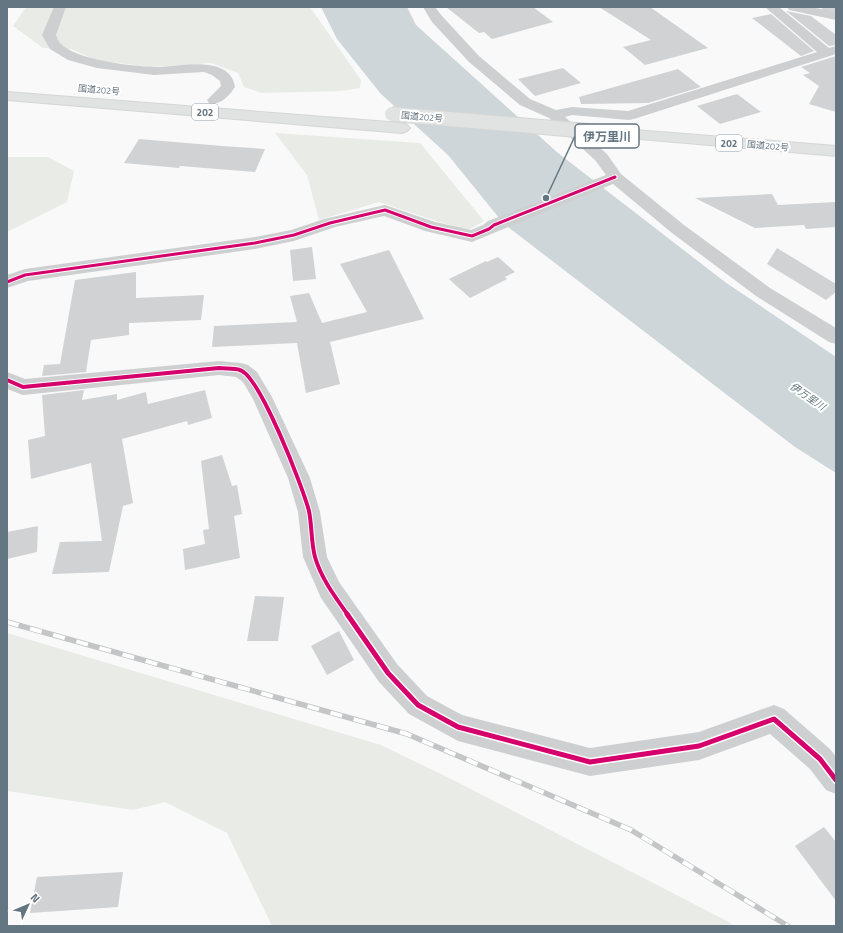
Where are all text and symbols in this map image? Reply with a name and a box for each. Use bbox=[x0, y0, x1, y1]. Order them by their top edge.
street label: 国道202号 bbox=[77, 81, 121, 98]
road number: 202 bbox=[192, 104, 218, 120]
street label: 国道202号 bbox=[400, 108, 444, 125]
callout: 伊万里川 bbox=[575, 124, 639, 148]
text: 伊万里川 bbox=[583, 127, 631, 146]
road number: 202 bbox=[716, 135, 742, 151]
street label: 国道202号 bbox=[746, 137, 790, 154]
water label: 伊万里川 bbox=[787, 379, 829, 415]
north arrow bbox=[8, 885, 48, 925]
text: N bbox=[27, 890, 44, 906]

